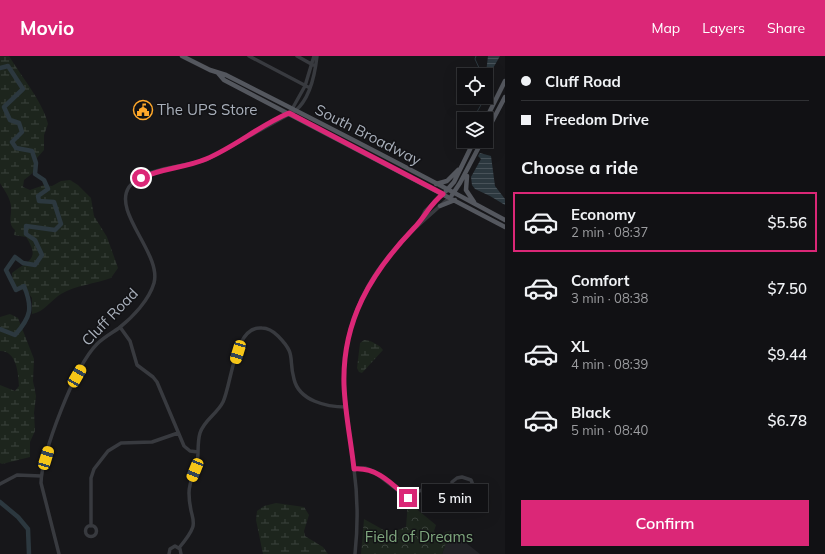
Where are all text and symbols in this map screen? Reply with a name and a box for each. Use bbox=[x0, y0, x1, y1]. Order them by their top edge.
text: Movio bbox=[20, 16, 74, 40]
text: Map bbox=[651, 19, 680, 37]
text: Layers bbox=[702, 19, 745, 37]
text: Share bbox=[767, 19, 805, 37]
map controls bbox=[457, 68, 493, 148]
button: locate bbox=[457, 68, 493, 104]
text: Cluff Road bbox=[545, 72, 621, 91]
public building icon: The UPS Store bbox=[132, 99, 154, 121]
place label: The UPS Store bbox=[157, 100, 257, 119]
street label: South Broadway bbox=[312, 100, 424, 169]
text: Freedom Drive bbox=[545, 110, 649, 129]
button: layers bbox=[457, 112, 493, 148]
text: Choose a ride bbox=[521, 156, 638, 179]
route start bbox=[132, 169, 150, 187]
icon: car bbox=[523, 204, 559, 240]
text: Economy bbox=[571, 205, 636, 224]
text: $5.56 bbox=[767, 213, 807, 232]
text: 2 min · 08:37 bbox=[571, 224, 648, 240]
icon: car bbox=[523, 270, 559, 306]
text: Comfort bbox=[571, 271, 629, 290]
text: $7.50 bbox=[767, 279, 807, 298]
street label: Cluff Road bbox=[77, 284, 142, 350]
text: 3 min · 08:38 bbox=[571, 290, 648, 306]
icon: car bbox=[523, 336, 559, 372]
text: XL bbox=[571, 337, 589, 356]
car bbox=[229, 339, 247, 365]
text: $9.44 bbox=[767, 345, 807, 364]
text: 4 min · 08:39 bbox=[571, 356, 648, 372]
car bbox=[66, 363, 88, 389]
icon: car bbox=[523, 402, 559, 438]
text: Black bbox=[571, 403, 610, 422]
text: $6.78 bbox=[767, 411, 807, 430]
text: 5 min · 08:40 bbox=[571, 422, 648, 438]
car bbox=[37, 445, 55, 471]
car bbox=[185, 457, 205, 483]
callout: 5 min bbox=[422, 484, 488, 512]
route end bbox=[399, 489, 417, 507]
text: 5 min bbox=[438, 490, 472, 506]
button: Confirm bbox=[521, 500, 809, 546]
park label: Field of Dreams bbox=[365, 527, 473, 546]

